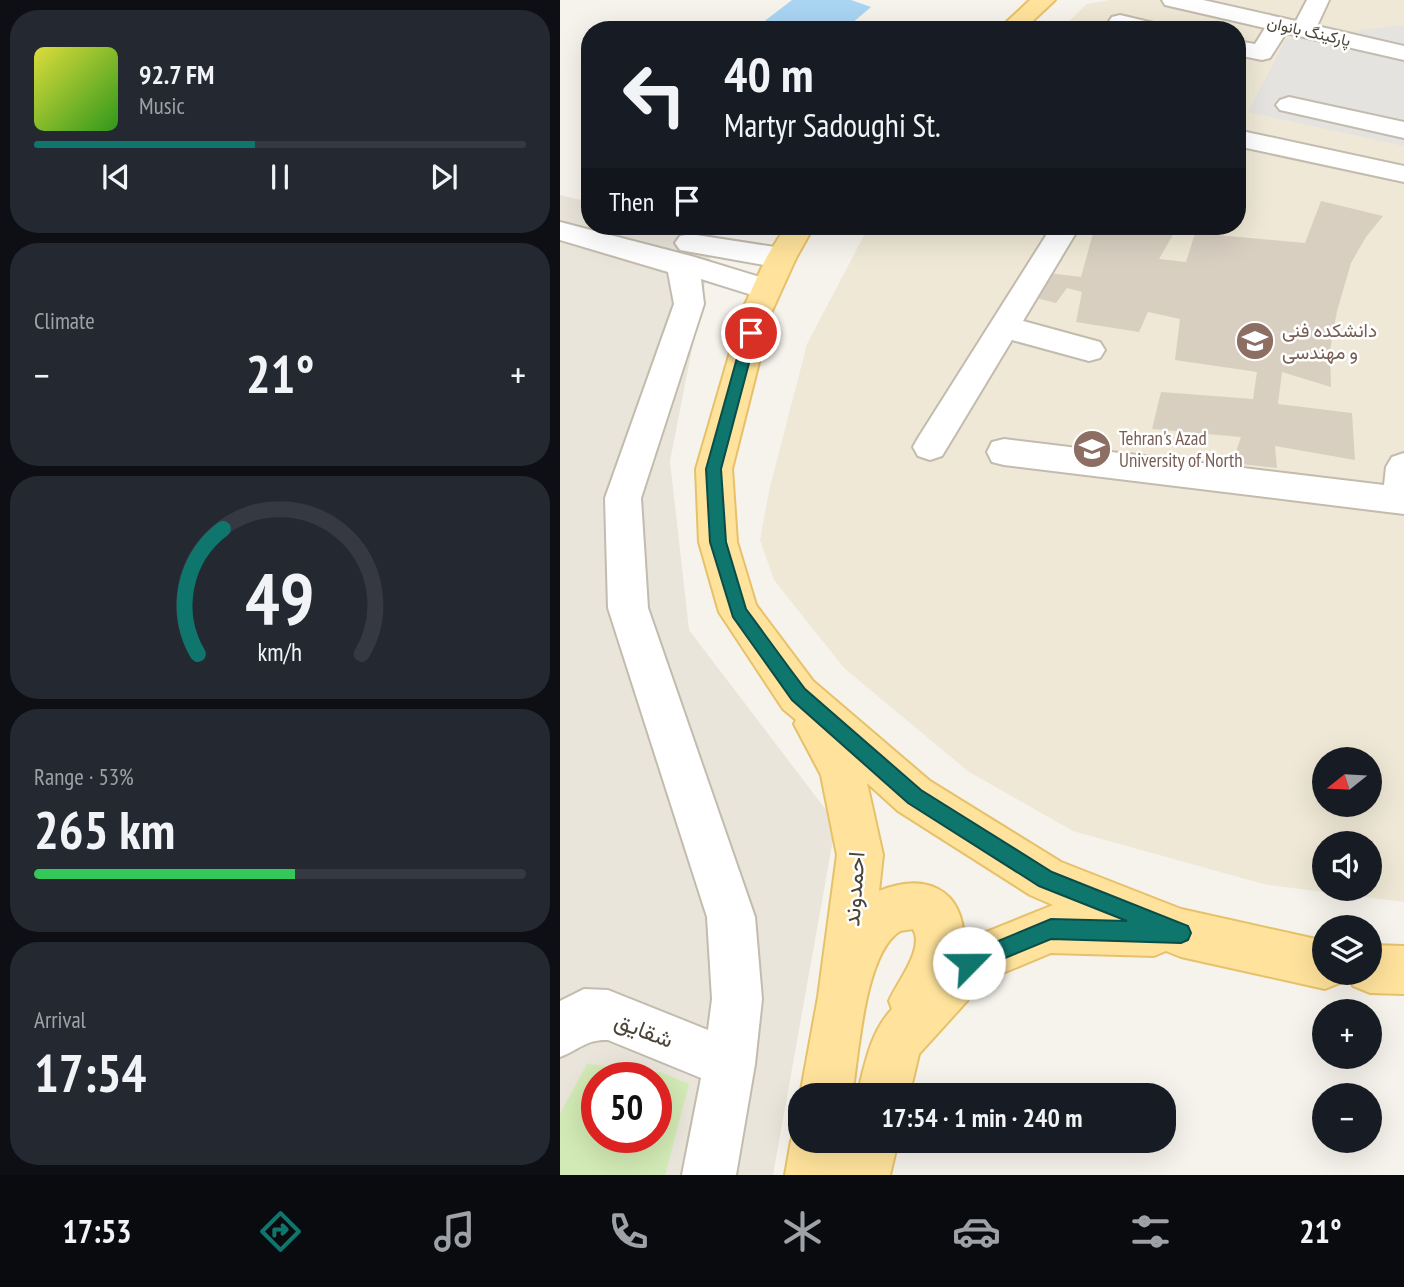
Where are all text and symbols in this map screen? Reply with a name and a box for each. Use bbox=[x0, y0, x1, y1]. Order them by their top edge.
street label: پارکینگ بانوان bbox=[1265, 12, 1353, 52]
text: 40 m bbox=[724, 42, 813, 106]
icon: left bbox=[609, 49, 700, 140]
text: 92.7 FM bbox=[139, 58, 214, 91]
text: Music bbox=[139, 91, 185, 120]
text: Martyr Sadoughi St. bbox=[724, 104, 941, 146]
icon: previous bbox=[97, 158, 135, 196]
icon: pause bbox=[261, 158, 299, 196]
icon: next bbox=[425, 158, 463, 196]
icon: arrive bbox=[668, 182, 706, 220]
text: Then bbox=[609, 185, 654, 218]
pin bbox=[721, 303, 781, 363]
text: Climate bbox=[34, 306, 95, 335]
icon: arrive bbox=[732, 314, 770, 352]
place label: دانشکده فنی و مهندسی bbox=[1282, 318, 1377, 364]
school or university icon: دانشکده فنی و مهندسی bbox=[1234, 320, 1276, 362]
text: 21° bbox=[246, 340, 314, 407]
text: − bbox=[34, 350, 50, 399]
text: + bbox=[510, 350, 526, 399]
place label: Tehran's Azad University of North bbox=[1119, 426, 1243, 472]
school or university icon: Tehran's Azad University of North bbox=[1071, 428, 1113, 470]
text: 49 bbox=[245, 550, 315, 644]
text: km/h bbox=[258, 635, 302, 667]
north arrow bbox=[1312, 747, 1382, 817]
map controls bbox=[1312, 747, 1382, 1153]
text: Range · 53% bbox=[34, 762, 134, 791]
text: 265 km bbox=[34, 796, 175, 863]
button: sound bbox=[1312, 831, 1382, 901]
street label: احمدوند bbox=[836, 850, 871, 927]
button: layers bbox=[1312, 915, 1382, 985]
position arrow bbox=[932, 926, 1006, 1000]
button: + bbox=[1312, 999, 1382, 1069]
text: Arrival bbox=[34, 1005, 86, 1034]
street label: شقایق bbox=[611, 1005, 678, 1054]
text: 17:54 bbox=[34, 1039, 146, 1106]
speed limit sign: 50 bbox=[581, 1062, 672, 1153]
button: − bbox=[1312, 1083, 1382, 1153]
text: 17:54 · 1 min · 240 m bbox=[882, 1101, 1082, 1134]
icon: directions bbox=[256, 1207, 305, 1256]
icon: music bbox=[430, 1207, 479, 1256]
icon: phone bbox=[604, 1207, 653, 1256]
icon: climate bbox=[778, 1207, 827, 1256]
icon: car bbox=[952, 1207, 1001, 1256]
icon: filters bbox=[1126, 1207, 1175, 1256]
text: 17:53 bbox=[62, 1210, 132, 1252]
text: 21° bbox=[1299, 1210, 1342, 1252]

